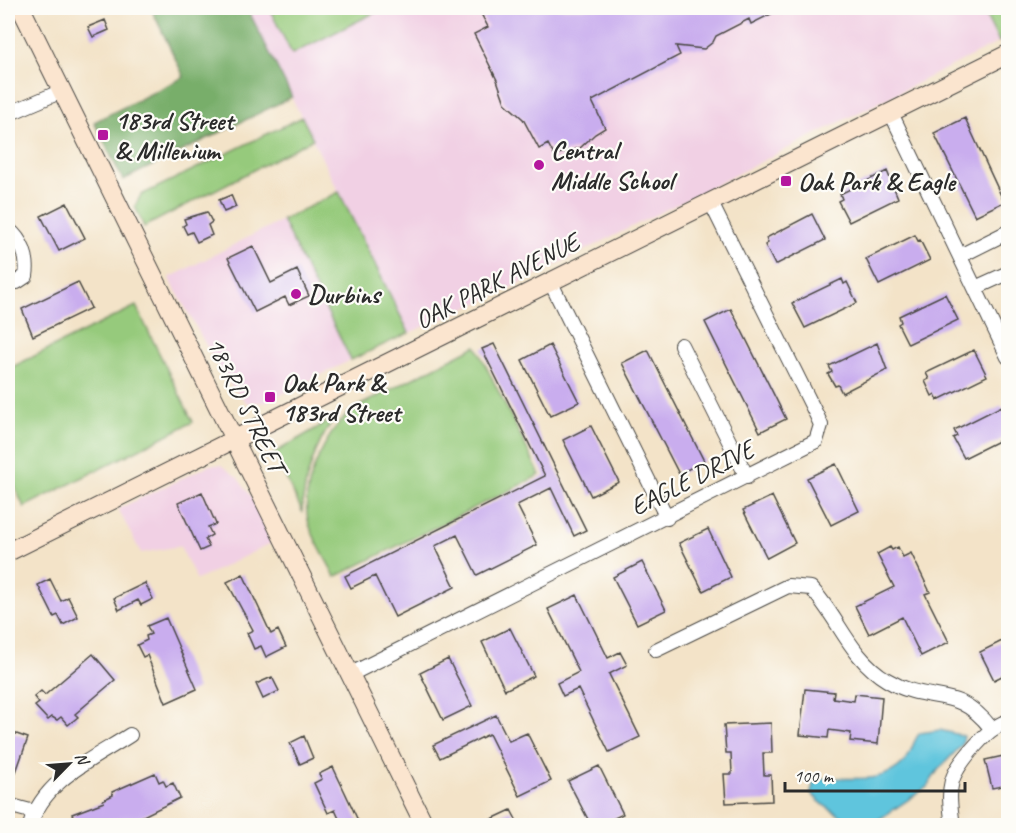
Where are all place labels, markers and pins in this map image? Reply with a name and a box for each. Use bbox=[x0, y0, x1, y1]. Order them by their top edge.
place label: 183rd Street & Millenium bbox=[115, 104, 236, 167]
marker: 183rd Street & Millenium bbox=[96, 128, 110, 142]
place label: Central Middle School bbox=[551, 134, 678, 197]
marker: Central Middle School bbox=[532, 158, 546, 172]
place label: Oak Park & Eagle bbox=[798, 165, 957, 198]
marker: Oak Park & Eagle bbox=[779, 174, 793, 188]
place label: Durbins bbox=[308, 278, 383, 311]
marker: Durbins bbox=[289, 287, 303, 301]
place label: Oak Park & 183rd Street bbox=[282, 366, 403, 429]
marker: Oak Park & 183rd Street bbox=[263, 390, 277, 404]

